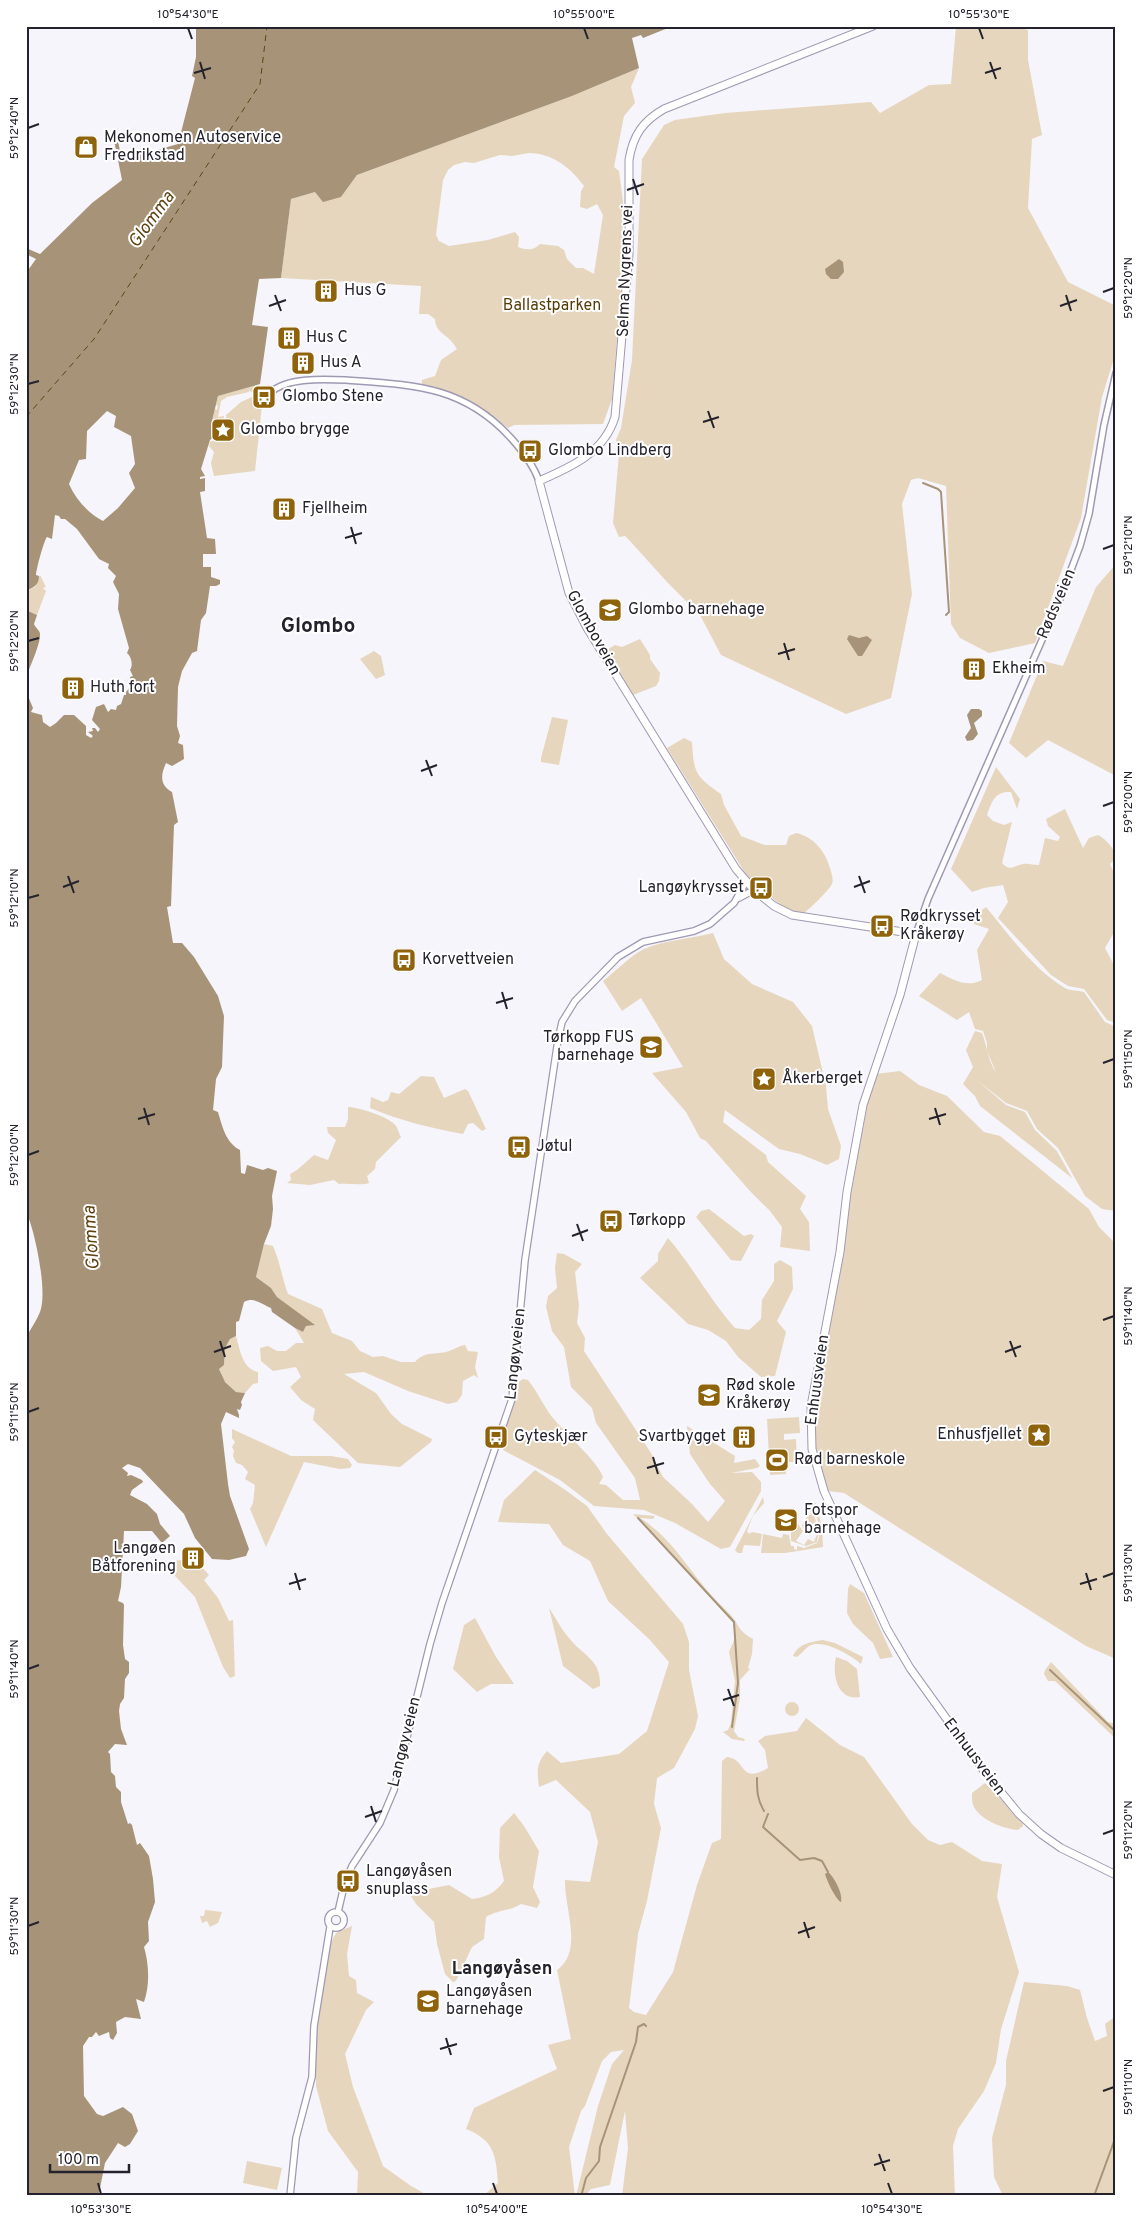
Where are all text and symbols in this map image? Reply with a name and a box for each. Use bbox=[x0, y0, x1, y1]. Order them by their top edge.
text: 10°54'30"E bbox=[157, 7, 219, 23]
text: 10°55'00"E bbox=[553, 7, 615, 23]
text: 10°55'30"E bbox=[948, 7, 1010, 23]
text: 59°12'40"N bbox=[7, 97, 23, 159]
place label: Mekonomen Autoservice Fredrikstad bbox=[104, 128, 281, 166]
shop icon: Mekonomen Autoservice Fredrikstad bbox=[73, 134, 99, 160]
water label: Glomma bbox=[124, 187, 181, 253]
street label: Selma Nygrens vei bbox=[614, 204, 638, 338]
text: 59°12'20"N bbox=[1121, 257, 1137, 319]
building icon: Hus G bbox=[313, 278, 339, 304]
place label: Hus G bbox=[344, 281, 386, 301]
park label: Ballastparken bbox=[503, 296, 601, 316]
building icon: Hus C bbox=[276, 325, 302, 351]
place label: Hus C bbox=[306, 328, 348, 348]
building icon: Hus A bbox=[290, 350, 316, 376]
text: 59°12'30"N bbox=[7, 353, 23, 415]
place label: Hus A bbox=[320, 353, 362, 373]
bus stop icon: Glombo Stene bbox=[251, 384, 277, 410]
place label: Glombo Stene bbox=[282, 387, 383, 407]
place icon: Glombo brygge bbox=[210, 417, 236, 443]
place label: Glombo brygge bbox=[240, 420, 350, 440]
bus stop icon: Glombo Lindberg bbox=[517, 438, 543, 464]
place label: Glombo Lindberg bbox=[548, 441, 672, 461]
building icon: Fjellheim bbox=[271, 496, 297, 522]
place label: Fjellheim bbox=[302, 499, 368, 519]
text: 59°12'10"N bbox=[1121, 515, 1137, 575]
street label: Rødsveien bbox=[1033, 566, 1081, 642]
street label: Glomboveien bbox=[561, 587, 625, 679]
school or university icon: Glombo barnehage bbox=[597, 597, 623, 623]
place label: Glombo barnehage bbox=[628, 600, 765, 620]
text: 59°12'20"N bbox=[7, 610, 23, 672]
district label: Glombo bbox=[281, 613, 355, 640]
building icon: Ekheim bbox=[961, 656, 987, 682]
place label: Ekheim bbox=[992, 659, 1046, 679]
building icon: Huth fort bbox=[60, 675, 86, 701]
place label: Huth fort bbox=[90, 678, 155, 698]
text: 59°12'00"N bbox=[1121, 771, 1137, 833]
text: 59°12'10"N bbox=[7, 868, 23, 928]
bus stop icon: Langøykrysset bbox=[748, 875, 774, 901]
place label: Langøykrysset bbox=[638, 878, 744, 898]
place label: Rødkrysset Kråkerøy bbox=[900, 907, 981, 945]
bus stop icon: Rødkrysset Kråkerøy bbox=[869, 913, 895, 939]
bus stop icon: Korvettveien bbox=[391, 947, 417, 973]
place label: Korvettveien bbox=[422, 950, 514, 970]
place label: Tørkopp FUS barnehage bbox=[543, 1028, 634, 1066]
text: 59°11'50"N bbox=[1121, 1029, 1137, 1089]
school or university icon: Tørkopp FUS barnehage bbox=[638, 1034, 664, 1060]
place icon: Åkerberget bbox=[751, 1066, 777, 1092]
place label: Åkerberget bbox=[782, 1068, 863, 1089]
text: 59°12'00"N bbox=[7, 1124, 23, 1186]
bus stop icon: Jøtul bbox=[506, 1134, 532, 1160]
place label: Jøtul bbox=[536, 1137, 572, 1157]
water label: Glomma bbox=[78, 1204, 106, 1271]
bus stop icon: Tørkopp bbox=[598, 1208, 624, 1234]
place label: Tørkopp bbox=[628, 1211, 686, 1231]
text: 59°11'40"N bbox=[1121, 1286, 1137, 1346]
street label: Langøyveien bbox=[501, 1307, 531, 1401]
street label: Enhuusveien bbox=[802, 1333, 834, 1427]
place label: Rød skole Kråkerøy bbox=[726, 1376, 795, 1414]
text: 59°11'50"N bbox=[7, 1382, 23, 1442]
school or university icon: Rød skole Kråkerøy bbox=[696, 1382, 722, 1408]
place icon: Enhusfjellet bbox=[1026, 1422, 1052, 1448]
bus stop icon: Gyteskjær bbox=[483, 1424, 509, 1450]
building icon: Svartbygget bbox=[731, 1424, 757, 1450]
place label: Enhusfjellet bbox=[937, 1425, 1022, 1445]
place label: Gyteskjær bbox=[514, 1427, 588, 1447]
place label: Svartbygget bbox=[638, 1427, 726, 1447]
sports icon: Rød barneskole bbox=[764, 1447, 790, 1473]
place label: Rød barneskole bbox=[794, 1450, 905, 1470]
place label: Fotspor barnehage bbox=[804, 1501, 881, 1539]
school or university icon: Fotspor barnehage bbox=[773, 1507, 799, 1533]
place label: Langøen Båtforening bbox=[91, 1539, 176, 1577]
text: 59°11'30"N bbox=[1121, 1543, 1137, 1603]
building icon: Langøen Båtforening bbox=[180, 1545, 206, 1571]
text: 59°11'40"N bbox=[7, 1639, 23, 1699]
street label: Langøyveien bbox=[384, 1695, 426, 1789]
street label: Enhuusveien bbox=[939, 1715, 1009, 1799]
text: 59°11'20"N bbox=[1121, 1800, 1137, 1860]
place label: Langøyåsen snuplass bbox=[366, 1862, 452, 1900]
bus stop icon: Langøyåsen snuplass bbox=[335, 1868, 361, 1894]
text: 59°11'30"N bbox=[7, 1896, 23, 1956]
district label: Langøyåsen bbox=[452, 1958, 552, 1981]
place label: Langøyåsen barnehage bbox=[446, 1982, 532, 2020]
school or university icon: Langøyåsen barnehage bbox=[415, 1988, 441, 2014]
text: 59°11'10"N bbox=[1121, 2059, 1137, 2115]
scale bar bbox=[50, 2142, 129, 2174]
text: 100 m bbox=[58, 2151, 99, 2170]
text: 10°53'30"E bbox=[70, 2202, 132, 2218]
text: 10°54'00"E bbox=[466, 2202, 528, 2218]
text: 10°54'30"E bbox=[861, 2202, 923, 2218]

